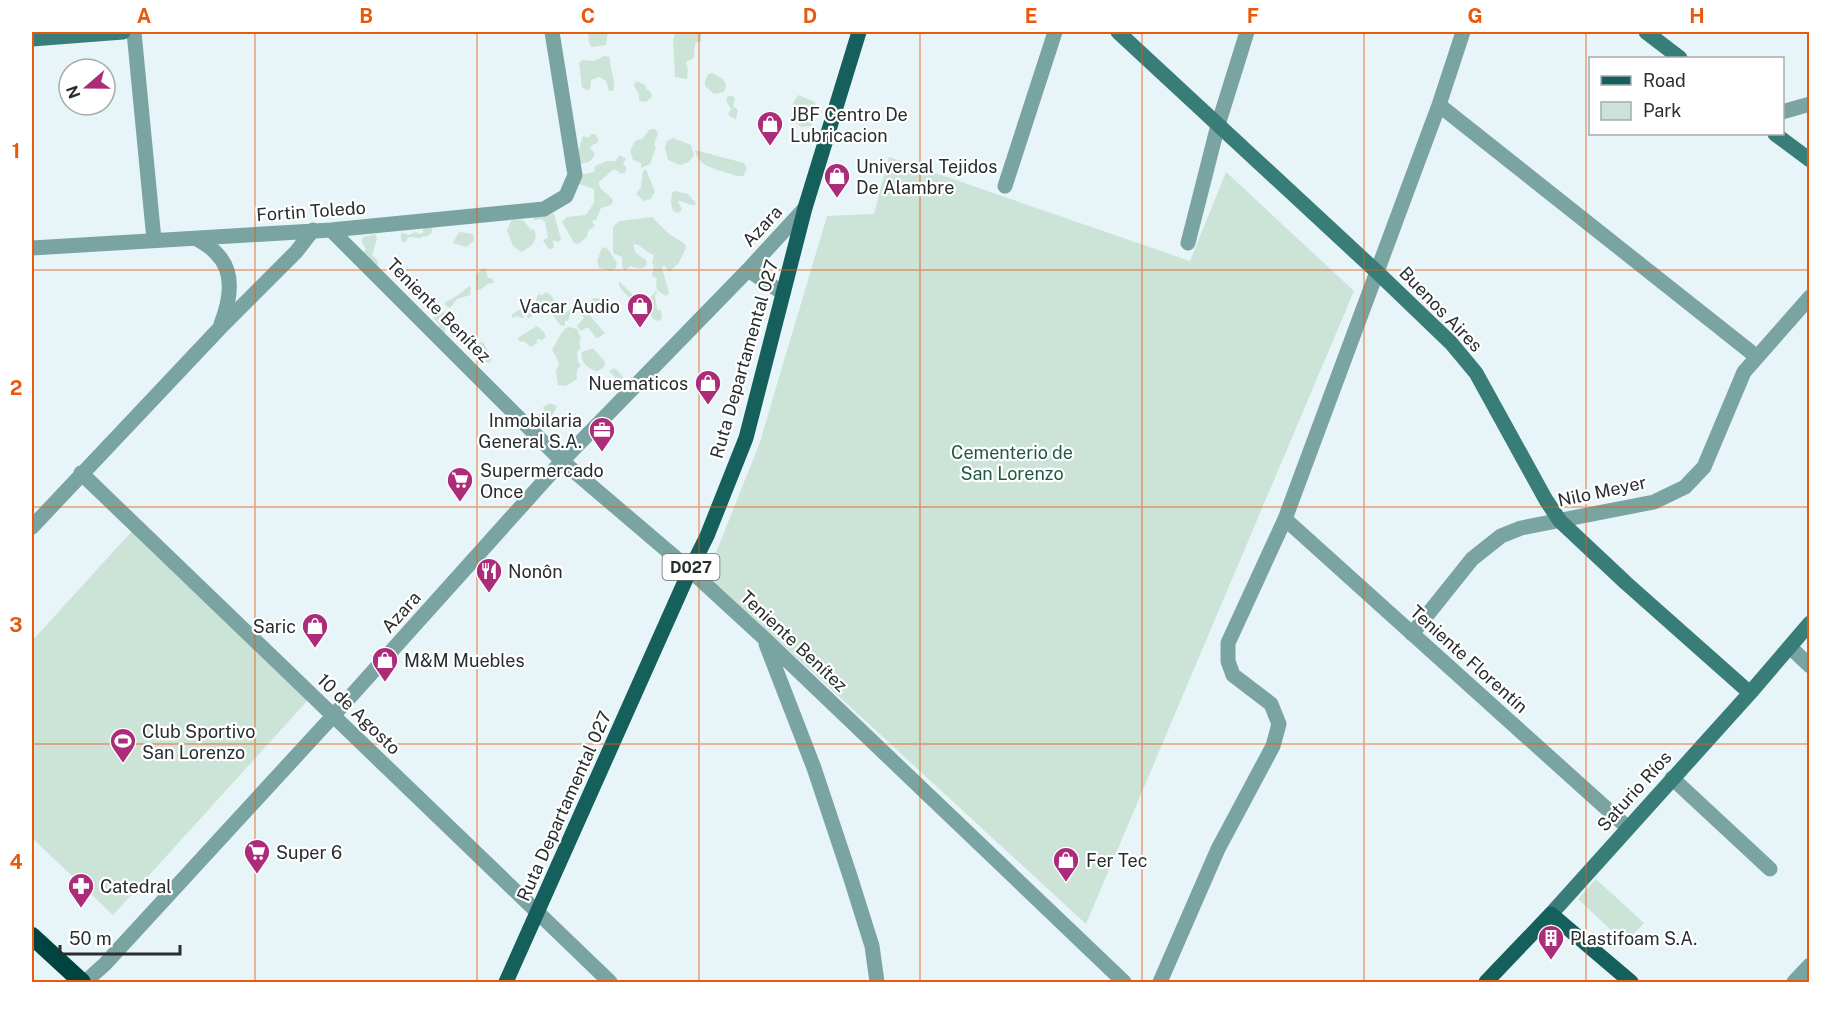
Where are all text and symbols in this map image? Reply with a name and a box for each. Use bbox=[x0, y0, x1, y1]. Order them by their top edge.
text: A bbox=[137, 4, 151, 28]
text: B bbox=[359, 4, 373, 28]
text: C bbox=[581, 4, 595, 28]
text: D bbox=[803, 4, 817, 28]
text: E bbox=[1025, 4, 1037, 28]
text: F bbox=[1247, 4, 1259, 28]
text: G bbox=[1467, 4, 1483, 28]
text: H bbox=[1689, 4, 1705, 28]
north arrow bbox=[57, 57, 117, 117]
legend bbox=[1589, 57, 1784, 135]
text: Road bbox=[1643, 70, 1686, 91]
text: N bbox=[62, 83, 84, 101]
text: Park bbox=[1643, 100, 1681, 121]
place label: JBF Centro De Lubricacion bbox=[790, 104, 908, 146]
shop icon: JBF Centro De Lubricacion bbox=[755, 109, 785, 147]
text: 1 bbox=[12, 139, 20, 163]
place label: Universal Tejidos De Alambre bbox=[856, 156, 997, 198]
shop icon: Universal Tejidos De Alambre bbox=[822, 161, 852, 199]
street label: Fortin Toledo bbox=[256, 197, 366, 225]
street label: Azara bbox=[738, 201, 786, 251]
street label: Teniente Benítez bbox=[383, 254, 495, 366]
street label: Ruta Departamental 027 bbox=[706, 257, 782, 461]
street label: Buenos Aires bbox=[1395, 262, 1487, 356]
shop icon: Vacar Audio bbox=[625, 291, 655, 329]
place label: Vacar Audio bbox=[519, 296, 620, 317]
shop icon: Nuematicos bbox=[693, 368, 723, 406]
place label: Nuematicos bbox=[588, 373, 688, 394]
text: 2 bbox=[10, 376, 22, 400]
place label: Inmobilaria General S.A. bbox=[478, 410, 582, 452]
office icon: Inmobilaria General S.A. bbox=[587, 415, 617, 453]
park label: Cementerio de San Lorenzo bbox=[951, 442, 1073, 484]
place label: Supermercado Once bbox=[480, 460, 604, 502]
supermarket icon: Supermercado Once bbox=[445, 465, 475, 503]
street label: Nilo Meyer bbox=[1556, 471, 1648, 511]
road number: D027 bbox=[662, 554, 720, 580]
restaurant icon: Nonôn bbox=[474, 556, 504, 594]
place label: Nonôn bbox=[508, 561, 563, 582]
street label: Teniente Benítez bbox=[736, 586, 852, 696]
street label: Azara bbox=[377, 587, 425, 637]
street label: Teniente Florentín bbox=[1406, 601, 1532, 717]
shop icon: Saric bbox=[300, 611, 330, 649]
text: 3 bbox=[9, 613, 23, 637]
place label: Saric bbox=[253, 616, 296, 637]
shop icon: M&M Muebles bbox=[370, 645, 400, 683]
place label: M&M Muebles bbox=[404, 650, 525, 671]
street label: 10 de Agosto bbox=[313, 669, 405, 759]
street label: Ruta Departamental 027 bbox=[513, 708, 615, 904]
place label: Club Sportivo San Lorenzo bbox=[142, 721, 255, 763]
sports icon: Club Sportivo San Lorenzo bbox=[108, 726, 138, 764]
street label: Saturio Ríos bbox=[1593, 747, 1675, 835]
supermarket icon: Super 6 bbox=[242, 837, 272, 875]
place label: Super 6 bbox=[276, 842, 342, 863]
shop icon: Fer Tec bbox=[1051, 845, 1081, 883]
text: 4 bbox=[9, 850, 23, 874]
place label: Fer Tec bbox=[1086, 850, 1147, 871]
pharmacy icon: Catedral bbox=[66, 871, 96, 909]
place label: Catedral bbox=[100, 876, 172, 897]
scale bar bbox=[60, 918, 180, 956]
building icon: Plastifoam S.A. bbox=[1536, 923, 1566, 961]
text: 50 m bbox=[69, 928, 112, 949]
place label: Plastifoam S.A. bbox=[1570, 928, 1697, 949]

